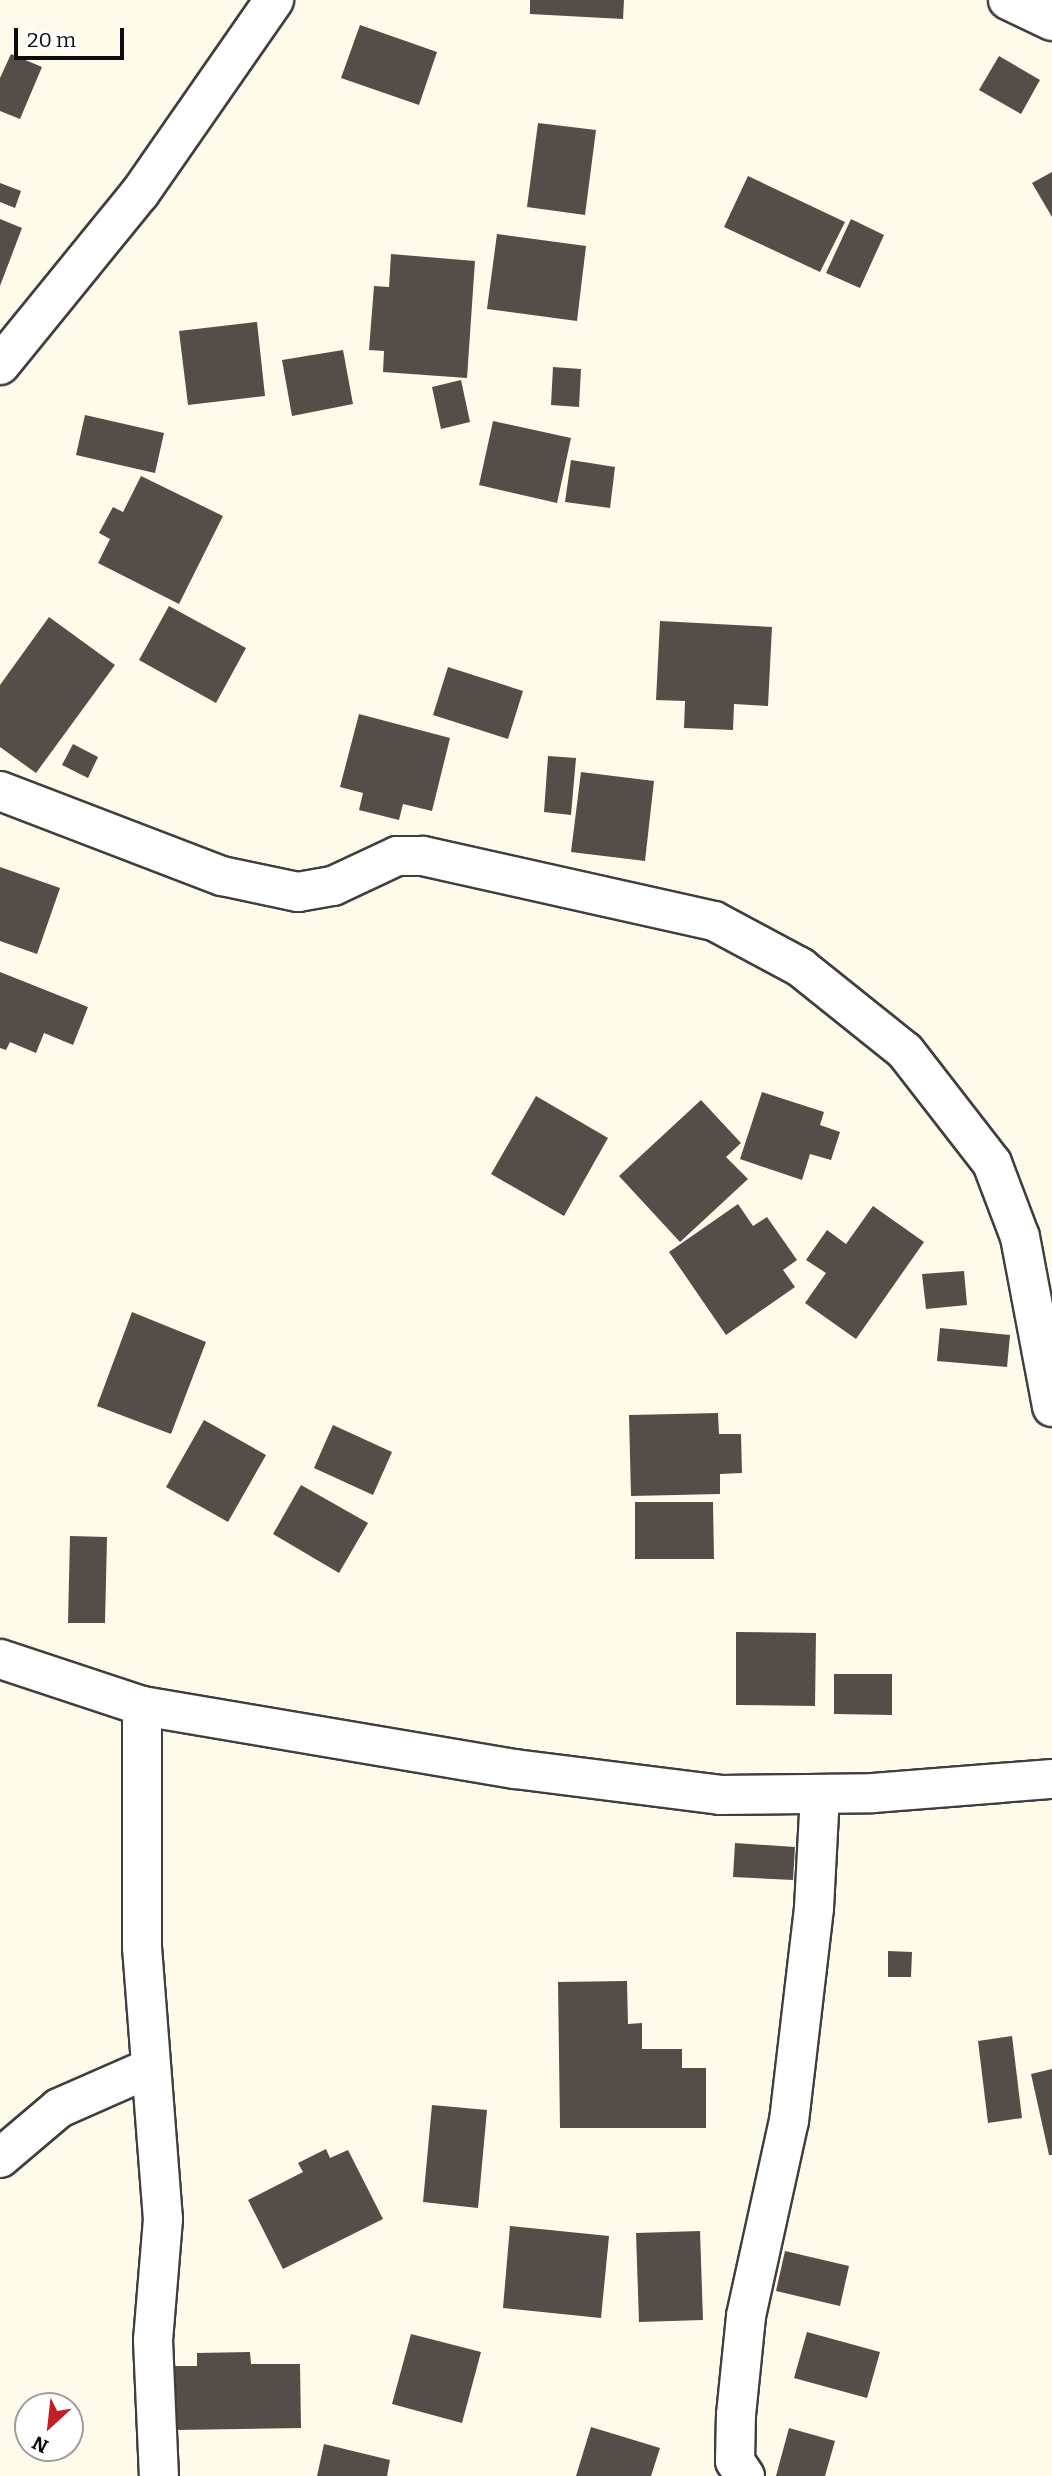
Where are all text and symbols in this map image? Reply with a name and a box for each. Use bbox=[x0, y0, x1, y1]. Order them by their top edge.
scale bar bbox=[18, 14, 128, 58]
text: 20 m bbox=[27, 27, 76, 53]
north arrow bbox=[14, 2392, 84, 2462]
text: N bbox=[28, 2431, 52, 2458]

